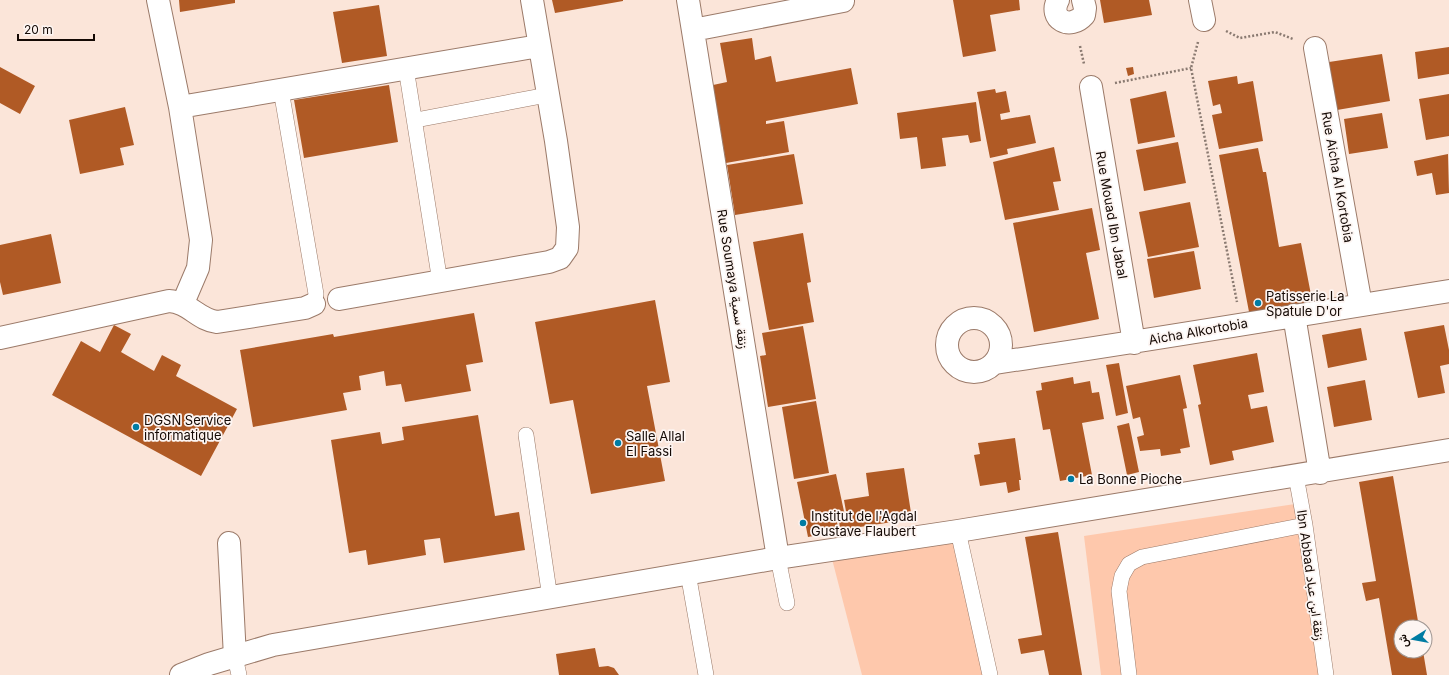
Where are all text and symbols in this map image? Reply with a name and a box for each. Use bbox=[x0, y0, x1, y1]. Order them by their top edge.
scale bar bbox=[18, 16, 94, 42]
text: 20 m bbox=[24, 22, 53, 37]
street label: Rue Aicha Al Kortobia bbox=[1319, 110, 1357, 244]
street label: Rue Mouad Ibn Jabal bbox=[1093, 150, 1131, 280]
street label: Rue Soumaya زنقة سمية bbox=[713, 208, 752, 350]
place label: Patisserie La Spatule D'or bbox=[1266, 288, 1344, 319]
marker: Patisserie La Spatule D'or bbox=[1253, 298, 1263, 308]
street label: Aicha Alkortobia bbox=[1147, 314, 1249, 348]
place label: DGSN Service informatique bbox=[144, 412, 231, 443]
marker: DGSN Service informatique bbox=[131, 422, 141, 432]
place label: Salle Allal El Fassi bbox=[626, 428, 685, 459]
marker: Salle Allal El Fassi bbox=[613, 438, 623, 448]
place label: La Bonne Pioche bbox=[1079, 471, 1182, 487]
marker: La Bonne Pioche bbox=[1066, 474, 1076, 484]
place label: Institut de l'Agdal Gustave Flaubert bbox=[811, 508, 917, 539]
street label: Ibn Abbad زنقة ابن عباد bbox=[1293, 509, 1328, 641]
marker: Institut de l'Agdal Gustave Flaubert bbox=[798, 518, 808, 528]
north arrow bbox=[1393, 619, 1433, 659]
text: ش bbox=[1395, 633, 1411, 649]

